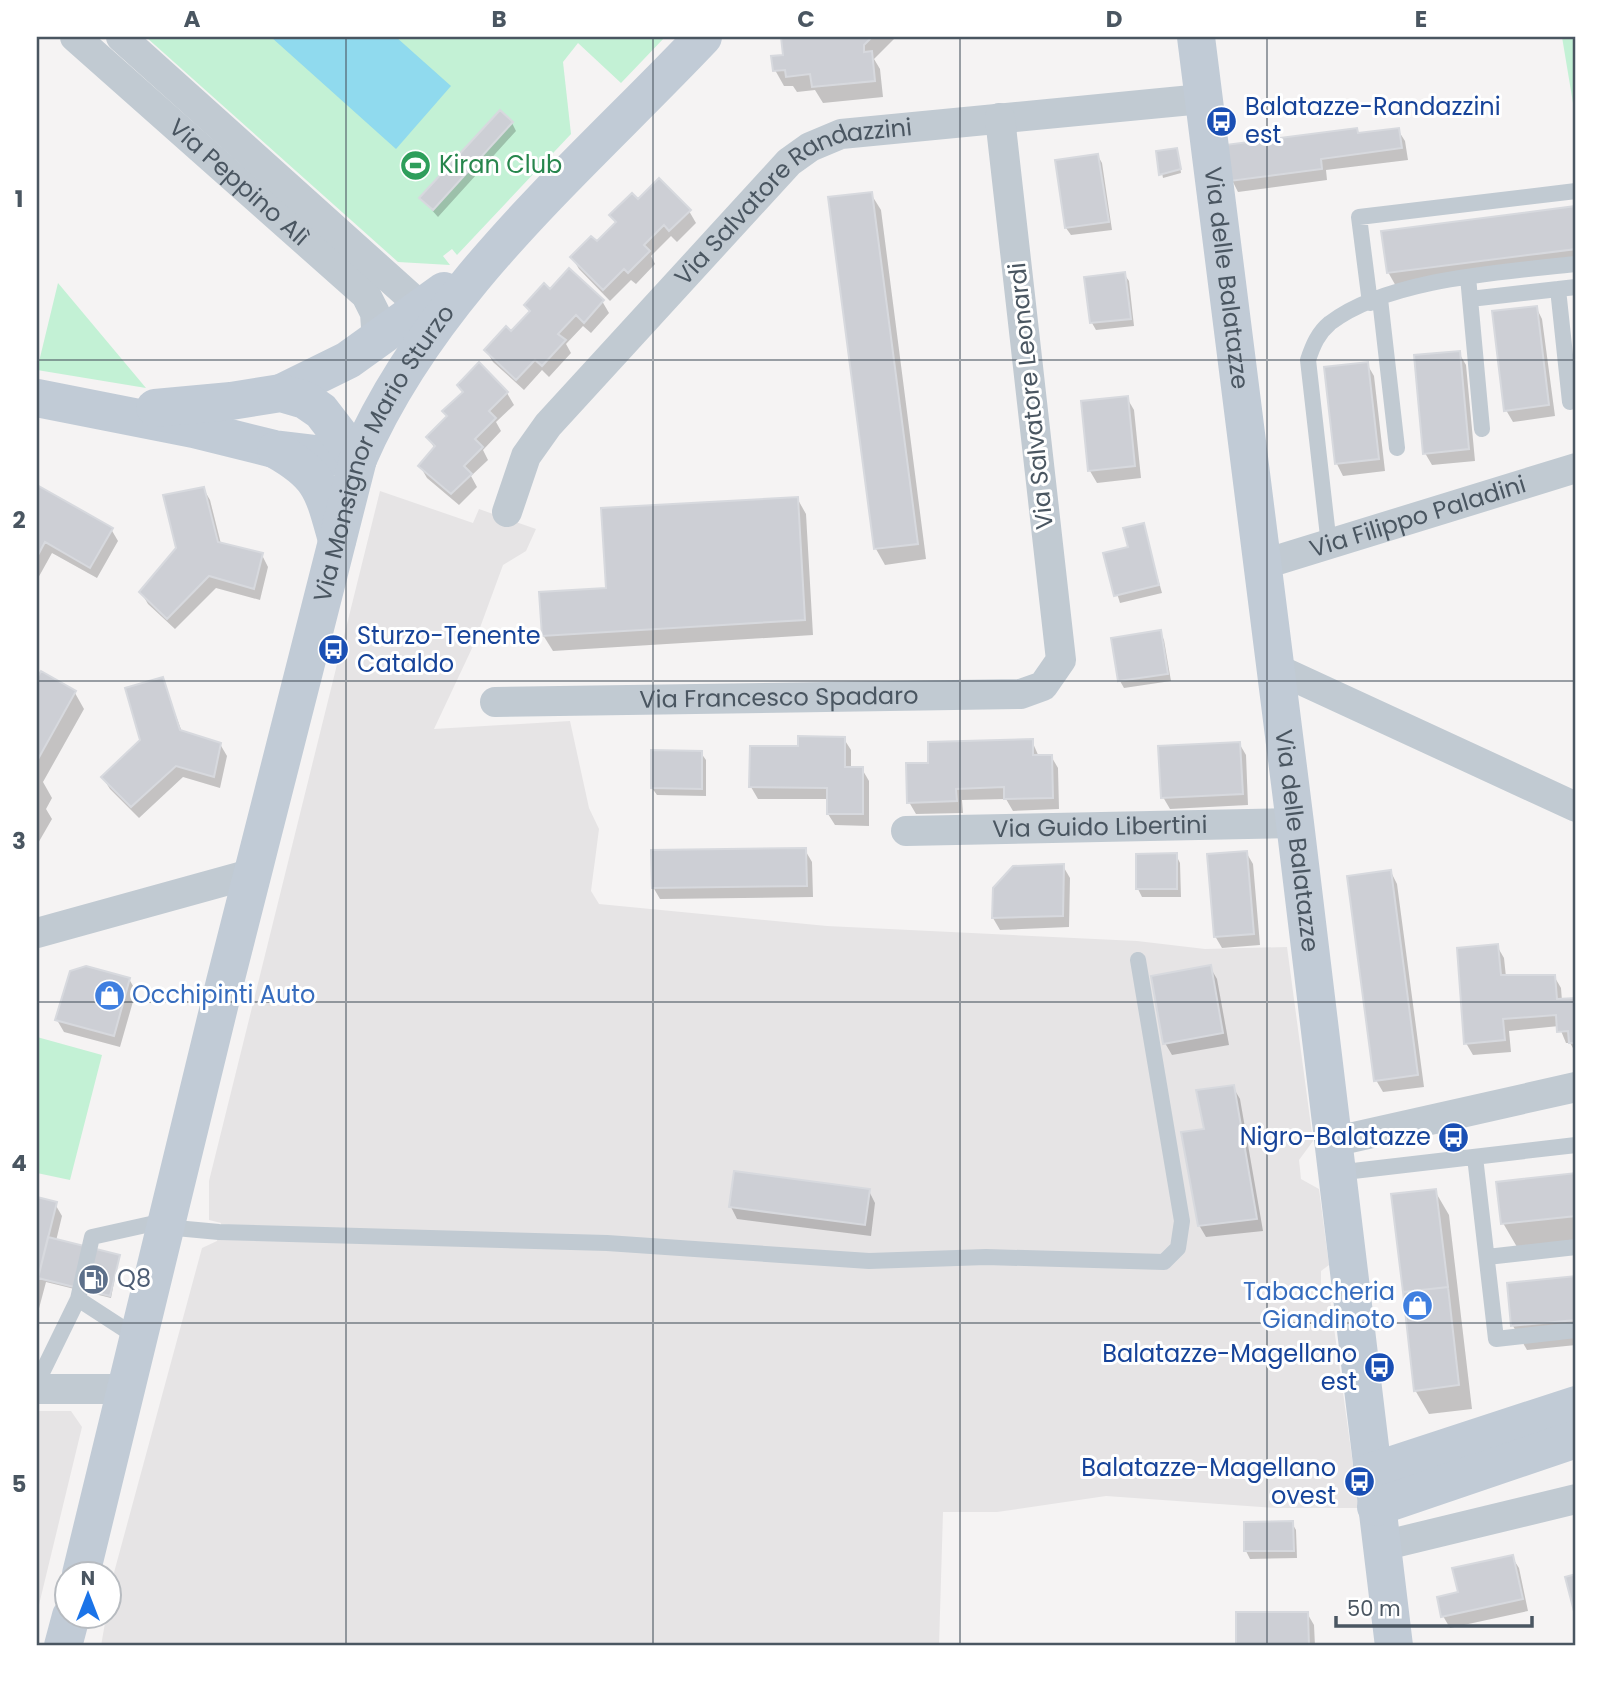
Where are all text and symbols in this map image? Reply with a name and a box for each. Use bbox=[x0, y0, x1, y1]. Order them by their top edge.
text: A bbox=[184, 3, 201, 35]
text: B bbox=[491, 3, 507, 35]
text: C bbox=[797, 3, 815, 35]
text: D bbox=[1106, 3, 1122, 35]
text: E bbox=[1415, 3, 1427, 35]
place label: Balatazze-Randazzini est bbox=[1245, 90, 1501, 151]
bus stop icon: Balatazze-Randazzini est bbox=[1205, 104, 1239, 138]
street label: Via Salvatore Randazzini bbox=[667, 110, 913, 292]
street label: Via Peppino Alì bbox=[162, 111, 316, 253]
sports icon: Kiran Club bbox=[399, 148, 433, 182]
place label: Kiran Club bbox=[439, 148, 562, 181]
street label: Via delle Balatazze bbox=[1197, 165, 1257, 391]
text: 1 bbox=[15, 183, 23, 215]
street label: Via Salvatore Leonardi bbox=[1000, 261, 1061, 531]
street label: Via Monsignor Mario Sturzo bbox=[305, 297, 462, 605]
street label: Via Filippo Paladini bbox=[1305, 467, 1530, 565]
text: 2 bbox=[12, 504, 26, 536]
place label: Sturzo-Tenente Cataldo bbox=[357, 619, 541, 680]
bus stop icon: Sturzo-Tenente Cataldo bbox=[317, 633, 351, 667]
street label: Via Francesco Spadaro bbox=[639, 679, 919, 716]
street label: Via delle Balatazze bbox=[1267, 727, 1327, 954]
street label: Via Guido Libertini bbox=[992, 808, 1208, 845]
text: 3 bbox=[12, 825, 26, 857]
shop icon: Occhipinti Auto bbox=[92, 978, 126, 1012]
place label: Occhipinti Auto bbox=[132, 978, 315, 1011]
place label: Nigro-Balatazze bbox=[1240, 1120, 1431, 1153]
bus stop icon: Nigro-Balatazze bbox=[1437, 1120, 1471, 1154]
text: 4 bbox=[11, 1147, 27, 1179]
fuel station icon: Q8 bbox=[77, 1262, 111, 1296]
place label: Q8 bbox=[117, 1262, 151, 1295]
place label: Tabaccheria Giandinoto bbox=[1243, 1275, 1395, 1336]
shop icon: Tabaccheria Giandinoto bbox=[1401, 1289, 1435, 1323]
place label: Balatazze-Magellano est bbox=[1102, 1337, 1357, 1398]
bus stop icon: Balatazze-Magellano est bbox=[1363, 1351, 1397, 1385]
place label: Balatazze-Magellano ovest bbox=[1081, 1451, 1336, 1512]
bus stop icon: Balatazze-Magellano ovest bbox=[1342, 1465, 1376, 1499]
text: 5 bbox=[12, 1468, 26, 1500]
north arrow bbox=[52, 1560, 122, 1630]
text: N bbox=[81, 1565, 95, 1592]
scale bar bbox=[1336, 1585, 1532, 1629]
text: 50 m bbox=[1347, 1594, 1401, 1623]

